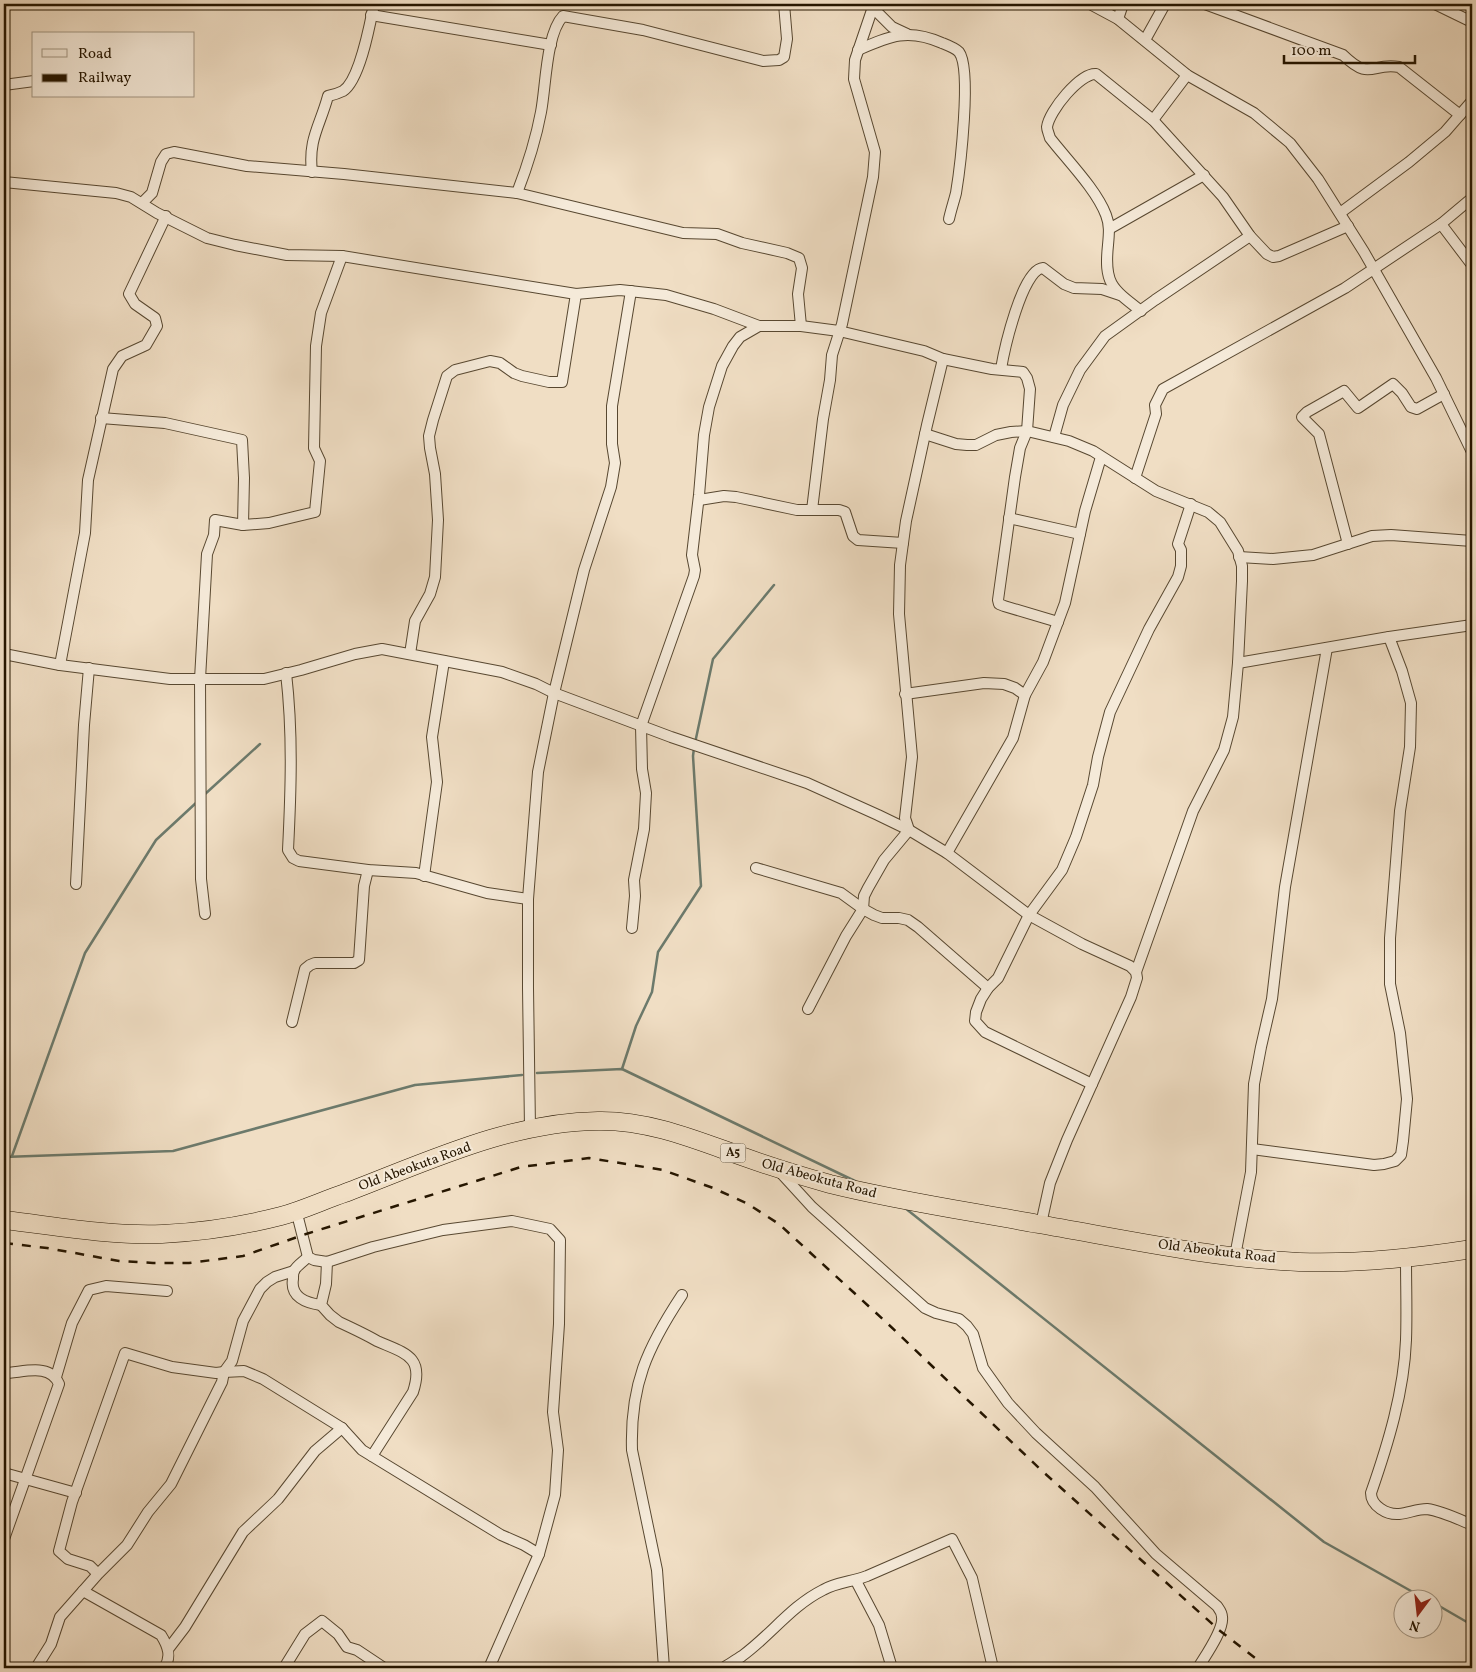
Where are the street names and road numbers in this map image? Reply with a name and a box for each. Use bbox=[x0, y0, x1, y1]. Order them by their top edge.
street label: Old Abeokuta Road bbox=[356, 1138, 474, 1196]
road number: A5 bbox=[720, 1144, 746, 1162]
street label: Old Abeokuta Road bbox=[759, 1155, 879, 1204]
street label: Old Abeokuta Road bbox=[1157, 1235, 1277, 1269]

